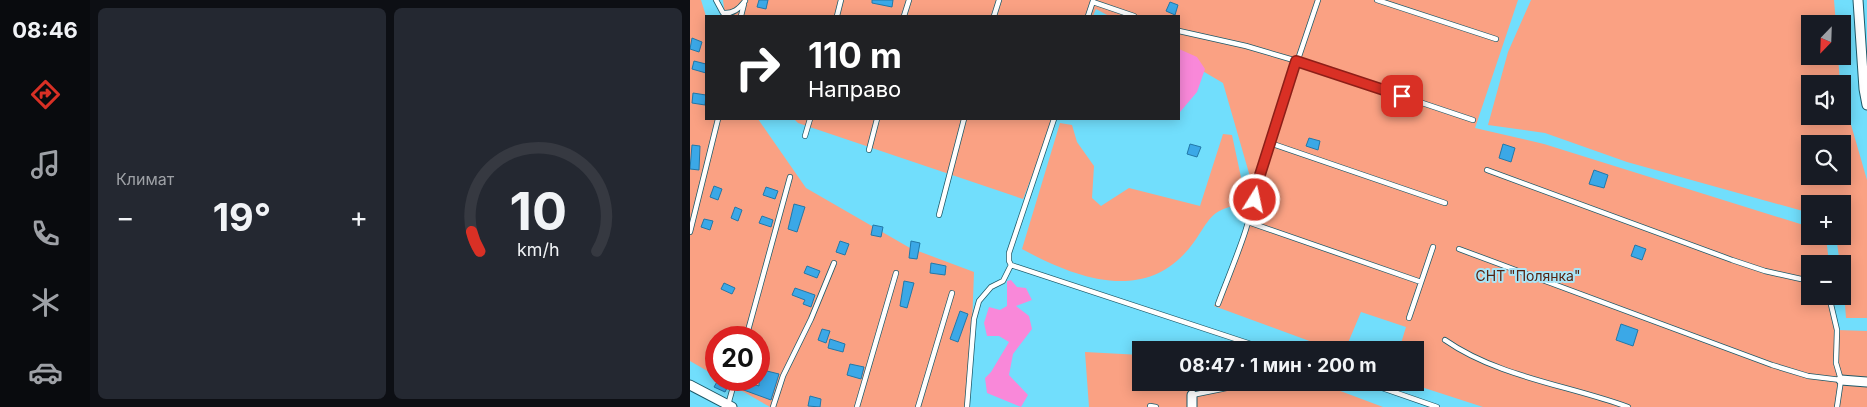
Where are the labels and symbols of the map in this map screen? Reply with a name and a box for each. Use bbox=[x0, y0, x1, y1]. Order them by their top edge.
north arrow bbox=[1801, 15, 1851, 65]
pin bbox=[1381, 75, 1423, 117]
position arrow bbox=[1228, 173, 1280, 225]
park label: СНТ "Полянка" bbox=[1476, 267, 1581, 284]
speed limit sign: 20 bbox=[705, 326, 770, 391]

